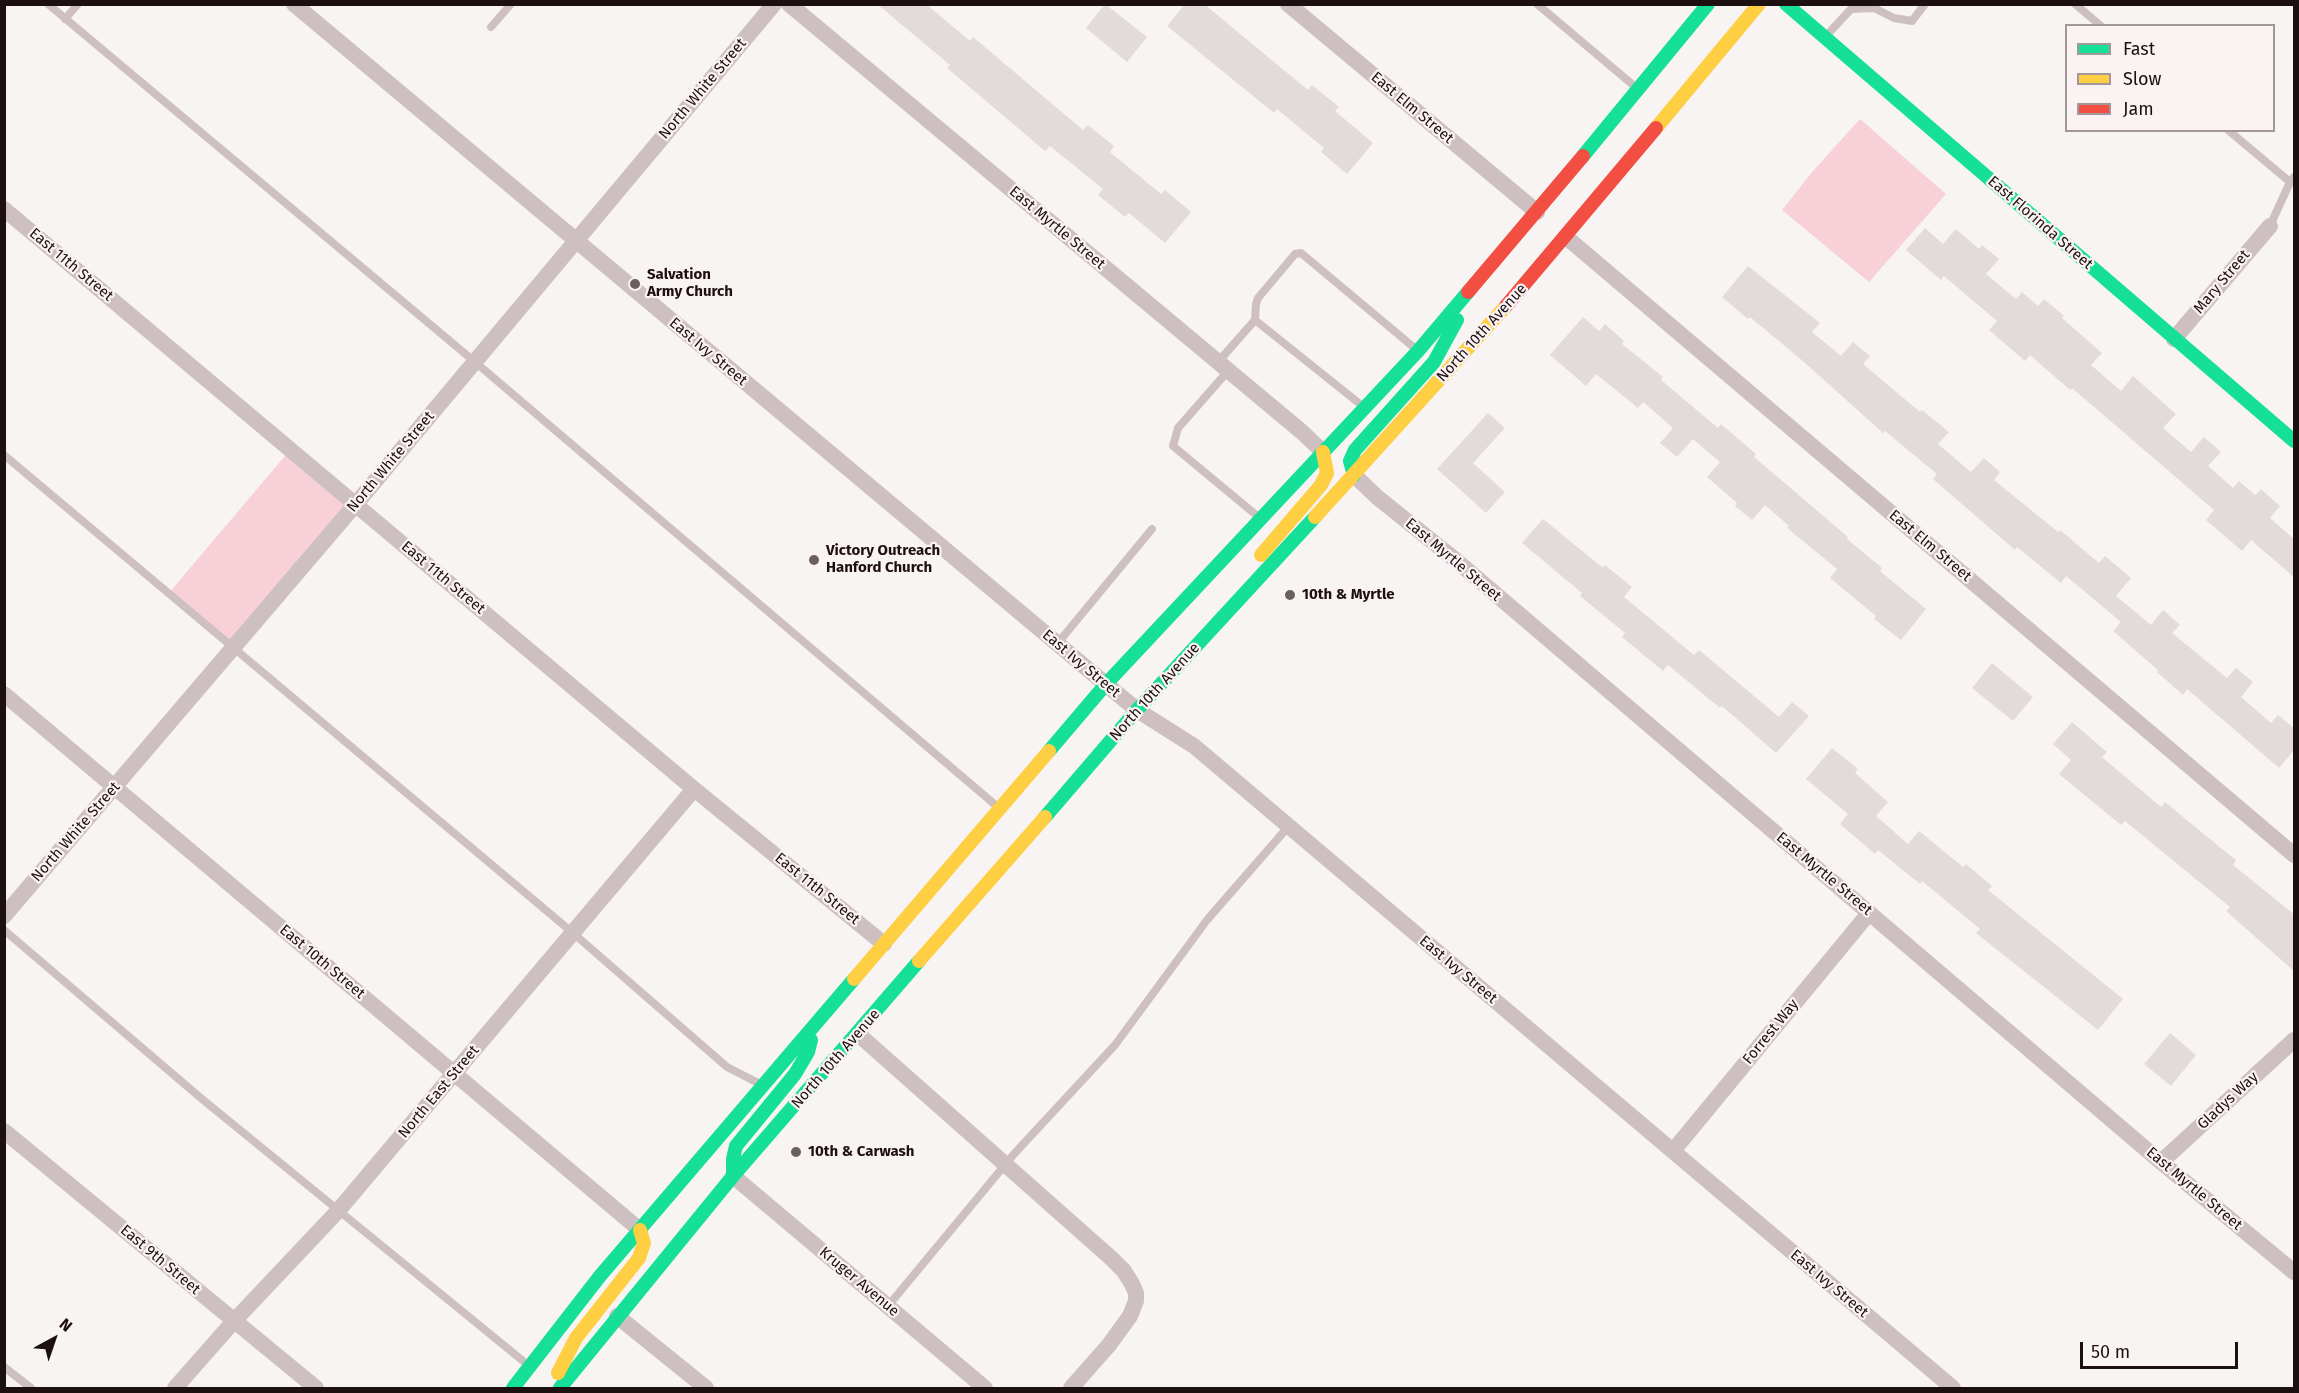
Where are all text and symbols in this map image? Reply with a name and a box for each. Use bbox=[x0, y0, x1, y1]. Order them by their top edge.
legend bbox=[2065, 24, 2275, 132]
street label: North White Street bbox=[655, 35, 751, 143]
text: Fast bbox=[2123, 38, 2155, 60]
street label: East Elm Street bbox=[1367, 68, 1457, 148]
text: Slow bbox=[2123, 68, 2161, 90]
text: Jam bbox=[2123, 98, 2154, 120]
street label: East Florinda Street bbox=[1984, 173, 2096, 273]
street label: East Myrtle Street bbox=[1005, 183, 1109, 273]
street label: East 11th Street bbox=[25, 225, 117, 305]
street label: Mary Street bbox=[2190, 246, 2254, 318]
place label: Salvation Army Church bbox=[647, 266, 733, 301]
marker: Salvation Army Church bbox=[628, 277, 642, 291]
street label: North 10th Avenue bbox=[1433, 280, 1531, 386]
street label: East Ivy Street bbox=[665, 314, 751, 390]
street label: North White Street bbox=[343, 408, 439, 516]
street label: East Elm Street bbox=[1885, 506, 1975, 586]
street label: East Myrtle Street bbox=[1401, 515, 1505, 605]
street label: East 11th Street bbox=[397, 538, 489, 618]
place label: Victory Outreach Hanford Church bbox=[826, 542, 940, 577]
marker: Victory Outreach Hanford Church bbox=[807, 553, 821, 567]
place label: 10th & Myrtle bbox=[1302, 586, 1395, 604]
marker: 10th & Myrtle bbox=[1283, 588, 1297, 602]
street label: East Ivy Street bbox=[1038, 626, 1124, 702]
street label: North 10th Avenue bbox=[1106, 639, 1204, 745]
street label: North White Street bbox=[28, 778, 124, 886]
street label: East Myrtle Street bbox=[1772, 829, 1876, 919]
street label: East 11th Street bbox=[771, 849, 863, 929]
street label: East 10th Street bbox=[276, 921, 368, 1003]
street label: East Ivy Street bbox=[1415, 932, 1501, 1008]
street label: Forrest Way bbox=[1739, 996, 1803, 1068]
street label: North 10th Avenue bbox=[788, 1006, 884, 1112]
street label: North East Street bbox=[395, 1042, 483, 1142]
street label: Gladys Way bbox=[2194, 1068, 2262, 1134]
place label: 10th & Carwash bbox=[808, 1143, 914, 1161]
street label: East Myrtle Street bbox=[2142, 1144, 2246, 1234]
marker: 10th & Carwash bbox=[789, 1145, 803, 1159]
street label: East 9th Street bbox=[116, 1221, 204, 1299]
street label: Kruger Avenue bbox=[815, 1243, 903, 1321]
street label: East Ivy Street bbox=[1786, 1246, 1872, 1322]
north arrow bbox=[24, 1309, 84, 1369]
text: N bbox=[56, 1314, 76, 1336]
scale bar bbox=[2083, 1330, 2240, 1368]
text: 50 m bbox=[2091, 1341, 2130, 1363]

